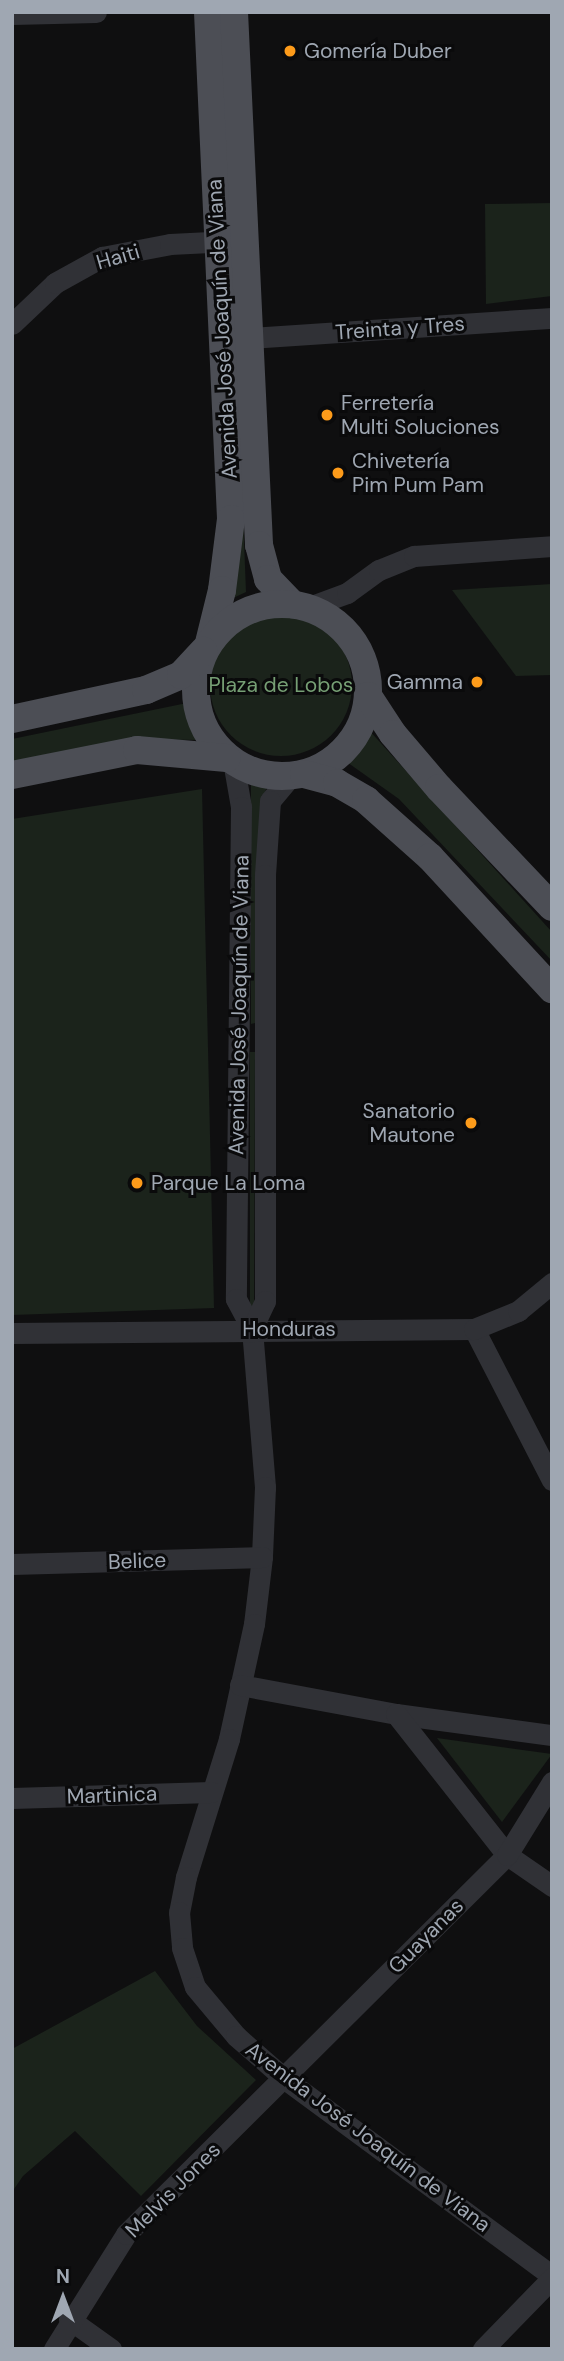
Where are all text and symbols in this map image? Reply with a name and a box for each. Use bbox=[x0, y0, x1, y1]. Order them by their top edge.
place label: Gomería Duber bbox=[304, 38, 452, 64]
marker: Gomería Duber bbox=[282, 43, 298, 59]
street label: Avenida José Joaquín de Viana bbox=[202, 178, 242, 480]
street label: Haiti bbox=[93, 239, 143, 275]
street label: Treinta y Tres bbox=[334, 311, 466, 345]
place label: Ferretería Multi Soluciones bbox=[341, 390, 500, 440]
marker: Ferretería Multi Soluciones bbox=[319, 407, 335, 423]
place label: Chivetería Pim Pum Pam bbox=[352, 448, 484, 498]
marker: Chivetería Pim Pum Pam bbox=[330, 465, 346, 481]
place label: Gamma bbox=[387, 669, 463, 695]
park label: Plaza de Lobos bbox=[209, 672, 353, 698]
marker: Gamma bbox=[469, 674, 485, 690]
street label: Avenida José Joaquín de Viana bbox=[224, 855, 254, 1155]
place label: Sanatorio Mautone bbox=[363, 1098, 455, 1148]
marker: Sanatorio Mautone bbox=[461, 1113, 481, 1133]
place label: Parque La Loma bbox=[151, 1170, 305, 1196]
marker: Parque La Loma bbox=[129, 1175, 145, 1191]
street label: Honduras bbox=[242, 1316, 336, 1342]
street label: Belice bbox=[107, 1547, 167, 1575]
street label: Martinica bbox=[66, 1781, 158, 1809]
street label: Guayanas bbox=[383, 1893, 469, 1979]
street label: Avenida José Joaquín de Viana bbox=[241, 2037, 495, 2237]
street label: Melvis Jones bbox=[120, 2137, 226, 2243]
north arrow bbox=[28, 2263, 98, 2333]
text: N bbox=[56, 2264, 70, 2289]

